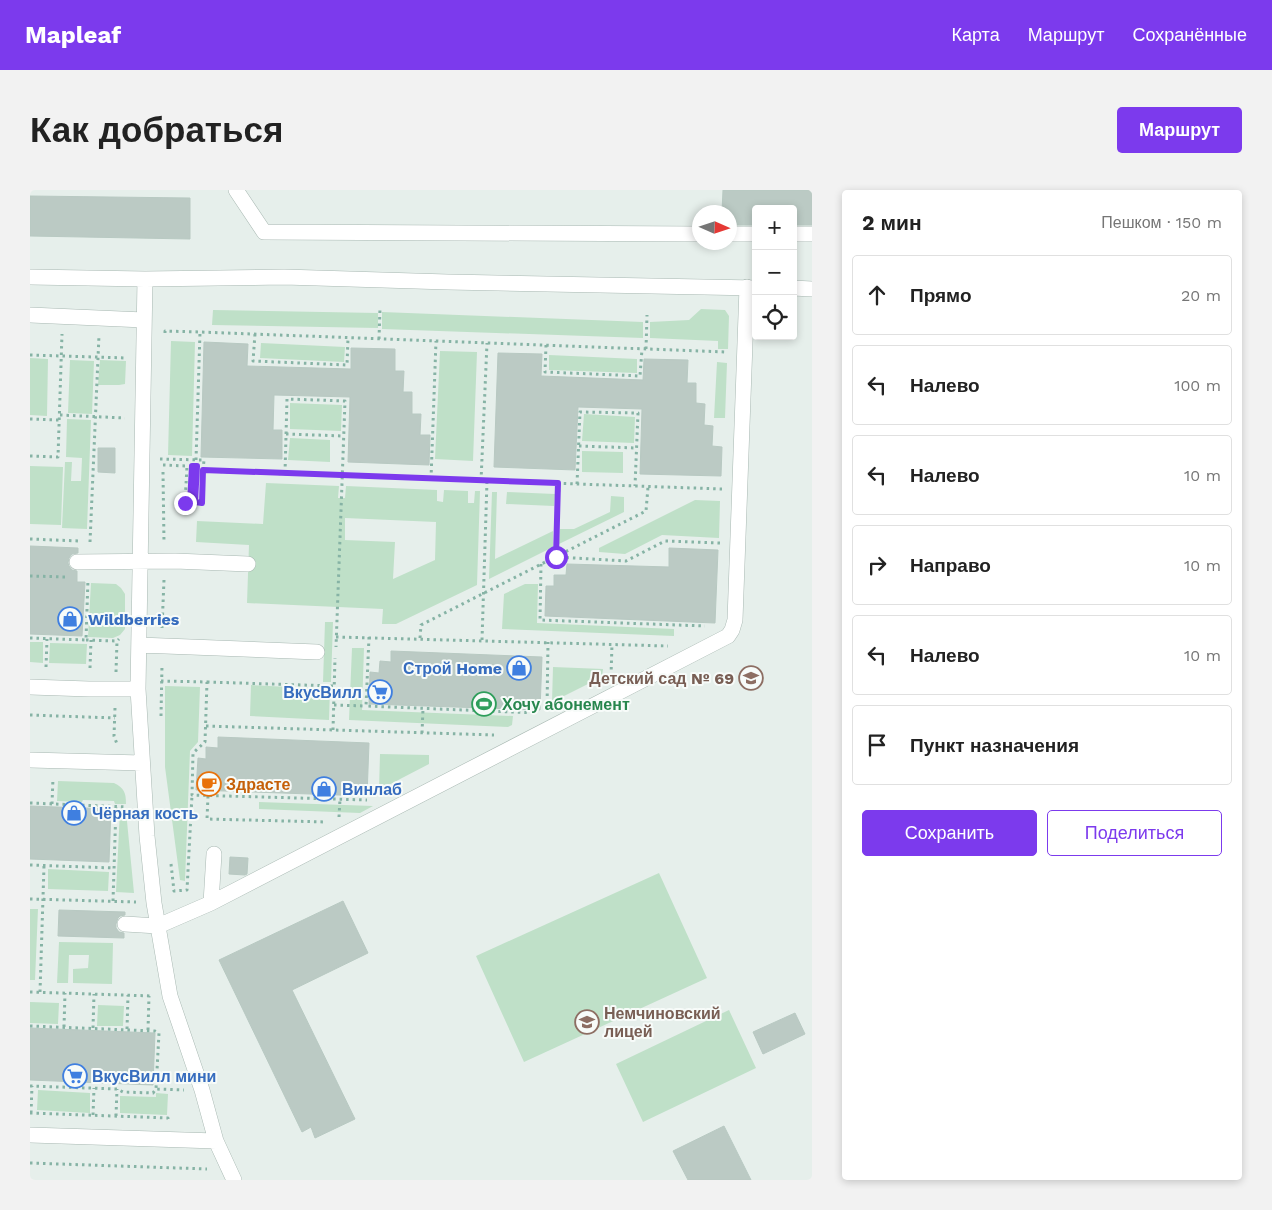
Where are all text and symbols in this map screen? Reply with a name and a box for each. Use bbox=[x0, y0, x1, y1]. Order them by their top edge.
text: Mapleaf bbox=[25, 21, 121, 49]
text: Карта bbox=[952, 24, 1000, 45]
text: Маршрут bbox=[1028, 24, 1104, 45]
text: Сохранённые bbox=[1132, 24, 1247, 45]
button: Маршрут bbox=[1117, 107, 1242, 153]
text: Как добраться bbox=[30, 109, 283, 151]
north arrow bbox=[692, 205, 737, 250]
map controls bbox=[752, 205, 797, 340]
button: + bbox=[752, 205, 797, 250]
text: 2 мин bbox=[862, 210, 922, 235]
text: Пешком · 150 m bbox=[1101, 213, 1222, 232]
button: − bbox=[752, 250, 797, 295]
icon: ahead bbox=[863, 281, 891, 309]
text: Прямо bbox=[910, 284, 972, 307]
text: 20 m bbox=[1181, 286, 1221, 305]
button: locate bbox=[752, 295, 797, 340]
icon: left bbox=[863, 371, 891, 399]
text: Налево bbox=[910, 374, 980, 397]
text: 100 m bbox=[1174, 376, 1221, 395]
icon: left bbox=[863, 461, 891, 489]
text: Налево bbox=[910, 464, 980, 487]
text: 10 m bbox=[1184, 466, 1221, 485]
route end bbox=[174, 492, 197, 515]
route start bbox=[545, 546, 568, 569]
icon: right bbox=[863, 551, 891, 579]
text: Направо bbox=[910, 554, 991, 577]
text: 10 m bbox=[1184, 556, 1221, 575]
shop icon: Wildberries bbox=[57, 606, 83, 632]
place label: Wildberries bbox=[88, 610, 180, 629]
icon: left bbox=[863, 641, 891, 669]
text: Налево bbox=[910, 644, 980, 667]
text: 10 m bbox=[1184, 646, 1221, 665]
shop icon: Строй Home bbox=[506, 655, 532, 681]
place label: Строй Home bbox=[403, 659, 502, 678]
school or university icon: Детский сад № 69 bbox=[738, 665, 764, 691]
place label: Детский сад № 69 bbox=[589, 669, 734, 688]
supermarket icon: ВкусВилл bbox=[367, 679, 393, 705]
place label: ВкусВилл bbox=[283, 683, 362, 702]
sports icon: Хочу абонемент bbox=[471, 691, 497, 717]
place label: Хочу абонемент bbox=[502, 695, 630, 714]
icon: arrive bbox=[863, 731, 891, 759]
text: Пункт назначения bbox=[910, 734, 1079, 757]
cafe icon: Здрасте bbox=[196, 771, 222, 797]
place label: Здрасте bbox=[226, 775, 291, 794]
shop icon: Винлаб bbox=[311, 776, 337, 802]
place label: Винлаб bbox=[342, 780, 402, 799]
shop icon: Чёрная кость bbox=[61, 800, 87, 826]
place label: Чёрная кость bbox=[92, 804, 198, 823]
button: Сохранить bbox=[862, 810, 1037, 856]
button: Поделиться bbox=[1047, 810, 1222, 856]
place label: Немчиновский лицей bbox=[604, 1004, 721, 1041]
school or university icon: Немчиновский лицей bbox=[574, 1009, 600, 1035]
supermarket icon: ВкусВилл мини bbox=[62, 1063, 88, 1089]
place label: ВкусВилл мини bbox=[92, 1067, 216, 1086]

